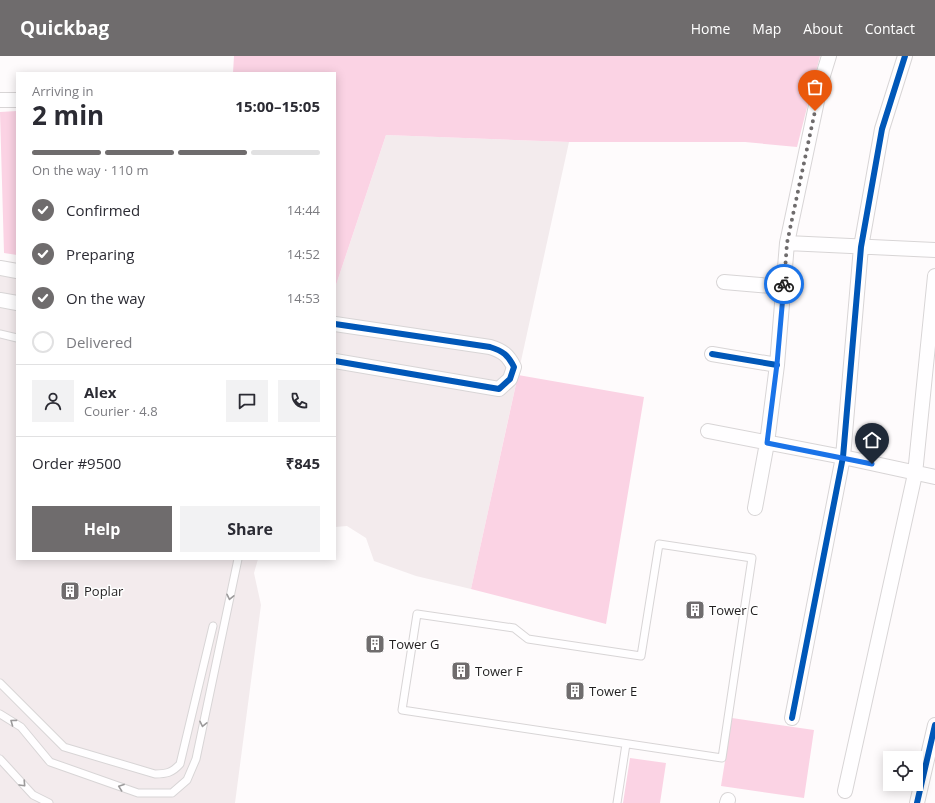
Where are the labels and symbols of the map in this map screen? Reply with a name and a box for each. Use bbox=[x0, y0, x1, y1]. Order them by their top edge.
pin bbox=[798, 70, 832, 111]
courier bbox=[764, 264, 804, 304]
pin bbox=[855, 423, 889, 464]
building icon: Poplar bbox=[59, 580, 81, 602]
place label: Poplar bbox=[84, 582, 124, 600]
one-way arrow bbox=[226, 594, 234, 600]
building icon: Tower C bbox=[684, 599, 706, 621]
place label: Tower C bbox=[709, 601, 758, 619]
building icon: Tower G bbox=[364, 633, 386, 655]
place label: Tower G bbox=[389, 635, 440, 653]
building icon: Tower F bbox=[450, 660, 472, 682]
place label: Tower F bbox=[475, 662, 523, 680]
building icon: Tower E bbox=[564, 680, 586, 702]
place label: Tower E bbox=[589, 682, 637, 700]
one-way arrow bbox=[11, 720, 18, 727]
one-way arrow bbox=[199, 721, 207, 727]
one-way arrow bbox=[18, 779, 25, 786]
one-way arrow bbox=[118, 784, 125, 792]

